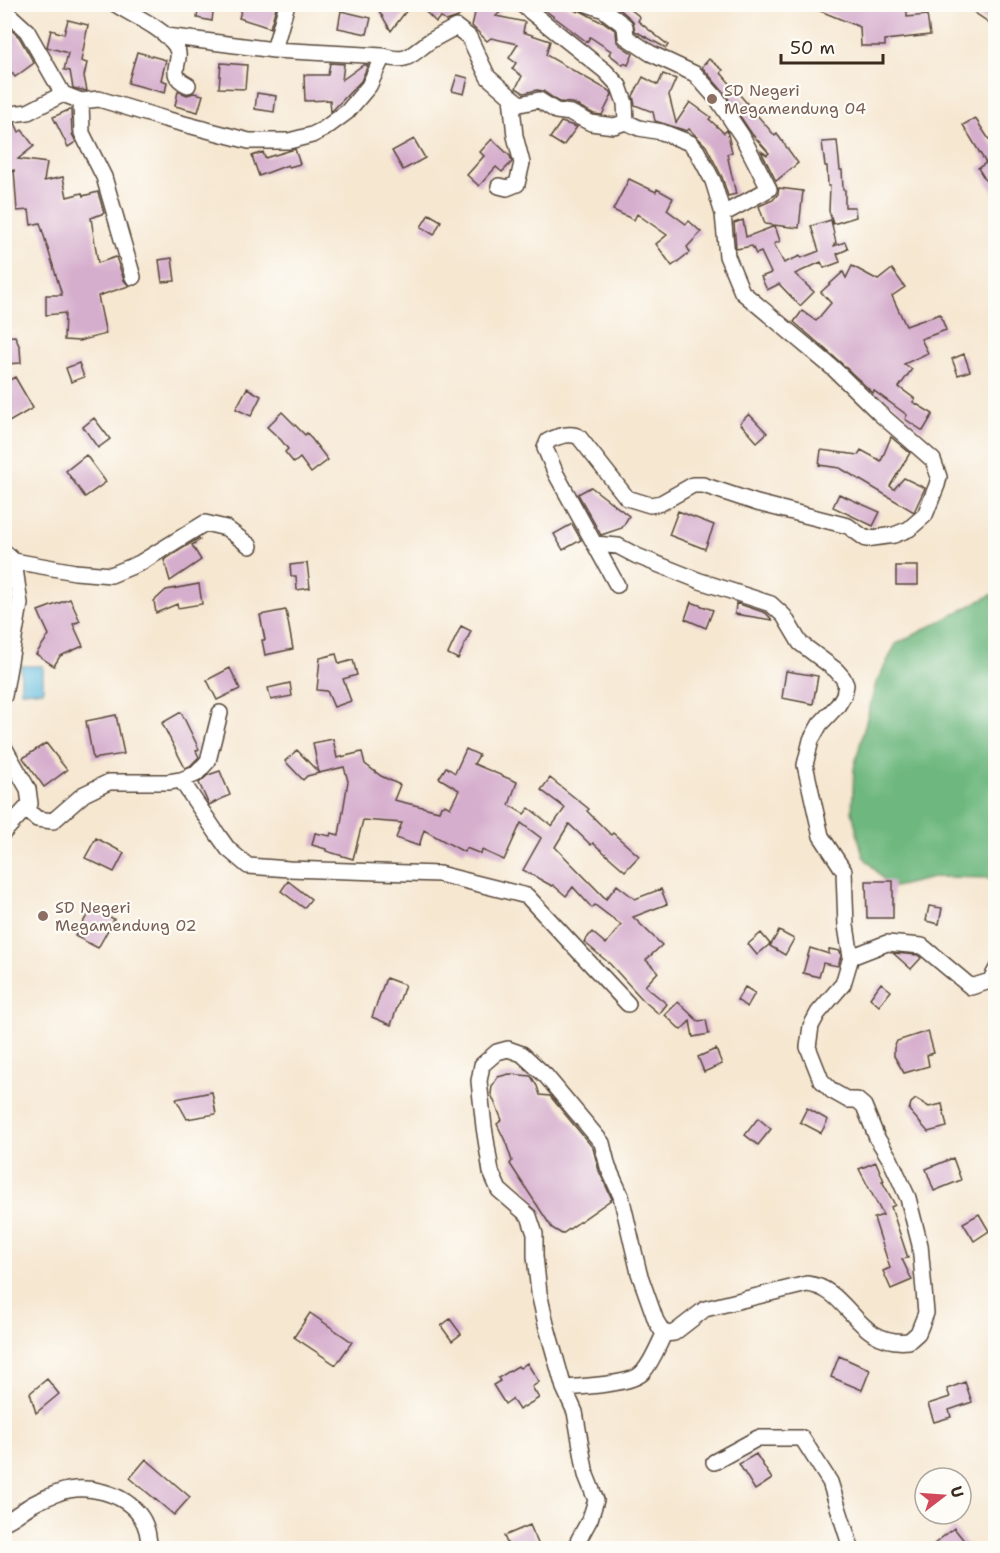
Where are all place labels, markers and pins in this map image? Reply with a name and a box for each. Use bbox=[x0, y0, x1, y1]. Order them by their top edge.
place label: SD Negeri Megamendung 04 bbox=[724, 80, 866, 119]
marker: SD Negeri Megamendung 04 bbox=[705, 92, 719, 106]
place label: SD Negeri Megamendung 02 bbox=[55, 897, 197, 936]
marker: SD Negeri Megamendung 02 bbox=[36, 909, 50, 923]

